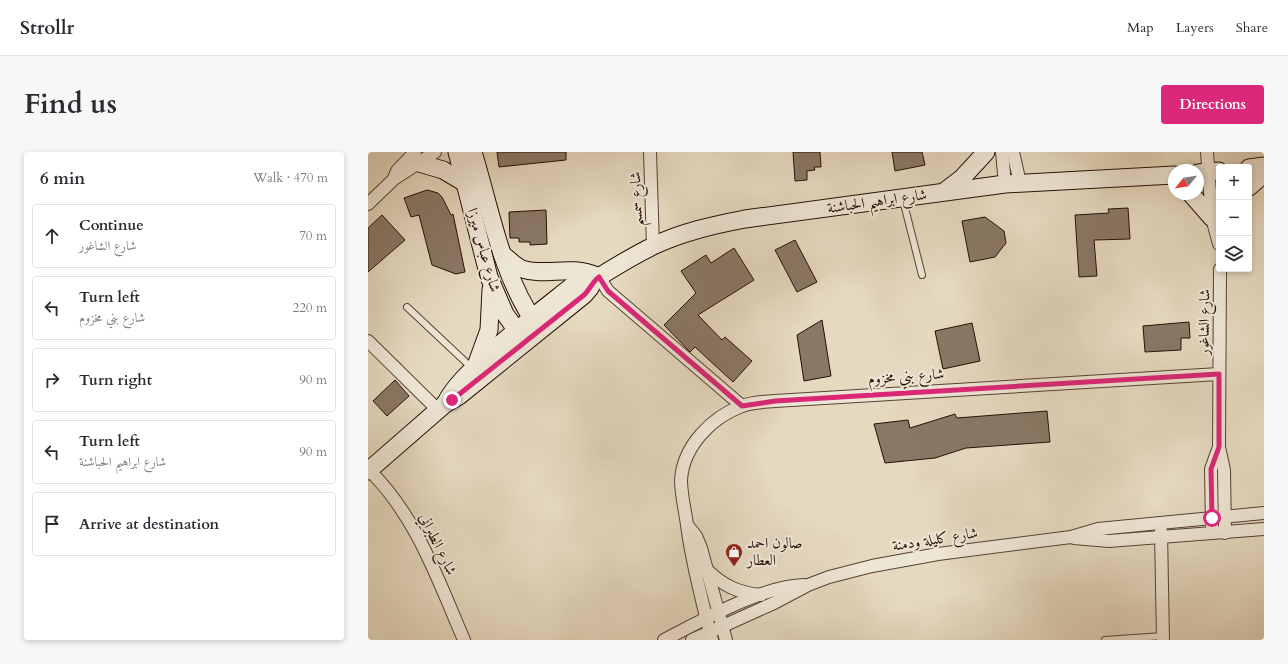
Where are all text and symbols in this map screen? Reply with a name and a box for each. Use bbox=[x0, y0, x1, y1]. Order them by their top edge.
text: Strollr bbox=[20, 15, 74, 41]
text: Map bbox=[1127, 18, 1154, 37]
text: Layers bbox=[1176, 18, 1214, 37]
text: Share bbox=[1236, 18, 1268, 37]
text: Find us bbox=[24, 85, 117, 123]
button: Directions bbox=[1161, 85, 1264, 124]
north arrow bbox=[1168, 164, 1204, 200]
map controls bbox=[1216, 164, 1252, 272]
button: + bbox=[1216, 164, 1252, 200]
text: 6 min bbox=[40, 167, 85, 190]
text: Walk · 470 m bbox=[253, 169, 328, 187]
street label: شارع سمسم bbox=[625, 171, 652, 227]
street label: شارع ابراهيم الحباشنة bbox=[826, 184, 929, 223]
button: − bbox=[1216, 200, 1252, 236]
street label: شارع عباس ميرزا bbox=[460, 206, 506, 295]
text: Continue bbox=[79, 215, 144, 235]
icon: ahead bbox=[41, 225, 63, 247]
text: 70 m bbox=[299, 227, 327, 245]
button: layers bbox=[1216, 236, 1252, 272]
text: شارع الشاغور bbox=[79, 237, 136, 255]
text: Turn left bbox=[79, 287, 140, 307]
street label: شارع الشاغور bbox=[1193, 289, 1218, 357]
icon: left bbox=[41, 297, 63, 319]
text: 220 m bbox=[293, 299, 327, 317]
text: شارع بني مخزوم bbox=[79, 309, 145, 327]
street label: شارع بني مخزوم bbox=[867, 363, 945, 393]
icon: right bbox=[41, 369, 63, 391]
text: Turn right bbox=[79, 370, 152, 390]
text: 90 m bbox=[299, 371, 327, 389]
route end bbox=[443, 391, 461, 409]
text: Turn left bbox=[79, 431, 140, 451]
icon: left bbox=[41, 441, 63, 463]
text: 90 m bbox=[299, 443, 327, 461]
text: شارع ابراهيم الحباشنة bbox=[79, 453, 166, 471]
route start bbox=[1203, 509, 1221, 527]
street label: شارع الطبراني bbox=[412, 510, 462, 580]
icon: arrive bbox=[41, 513, 63, 535]
text: Arrive at destination bbox=[79, 514, 219, 534]
street label: شارع كليلة ودمنة bbox=[891, 522, 980, 559]
place label: صالون احمد العطار bbox=[745, 533, 803, 570]
shop icon: صالون احمد العطار bbox=[724, 542, 744, 567]

